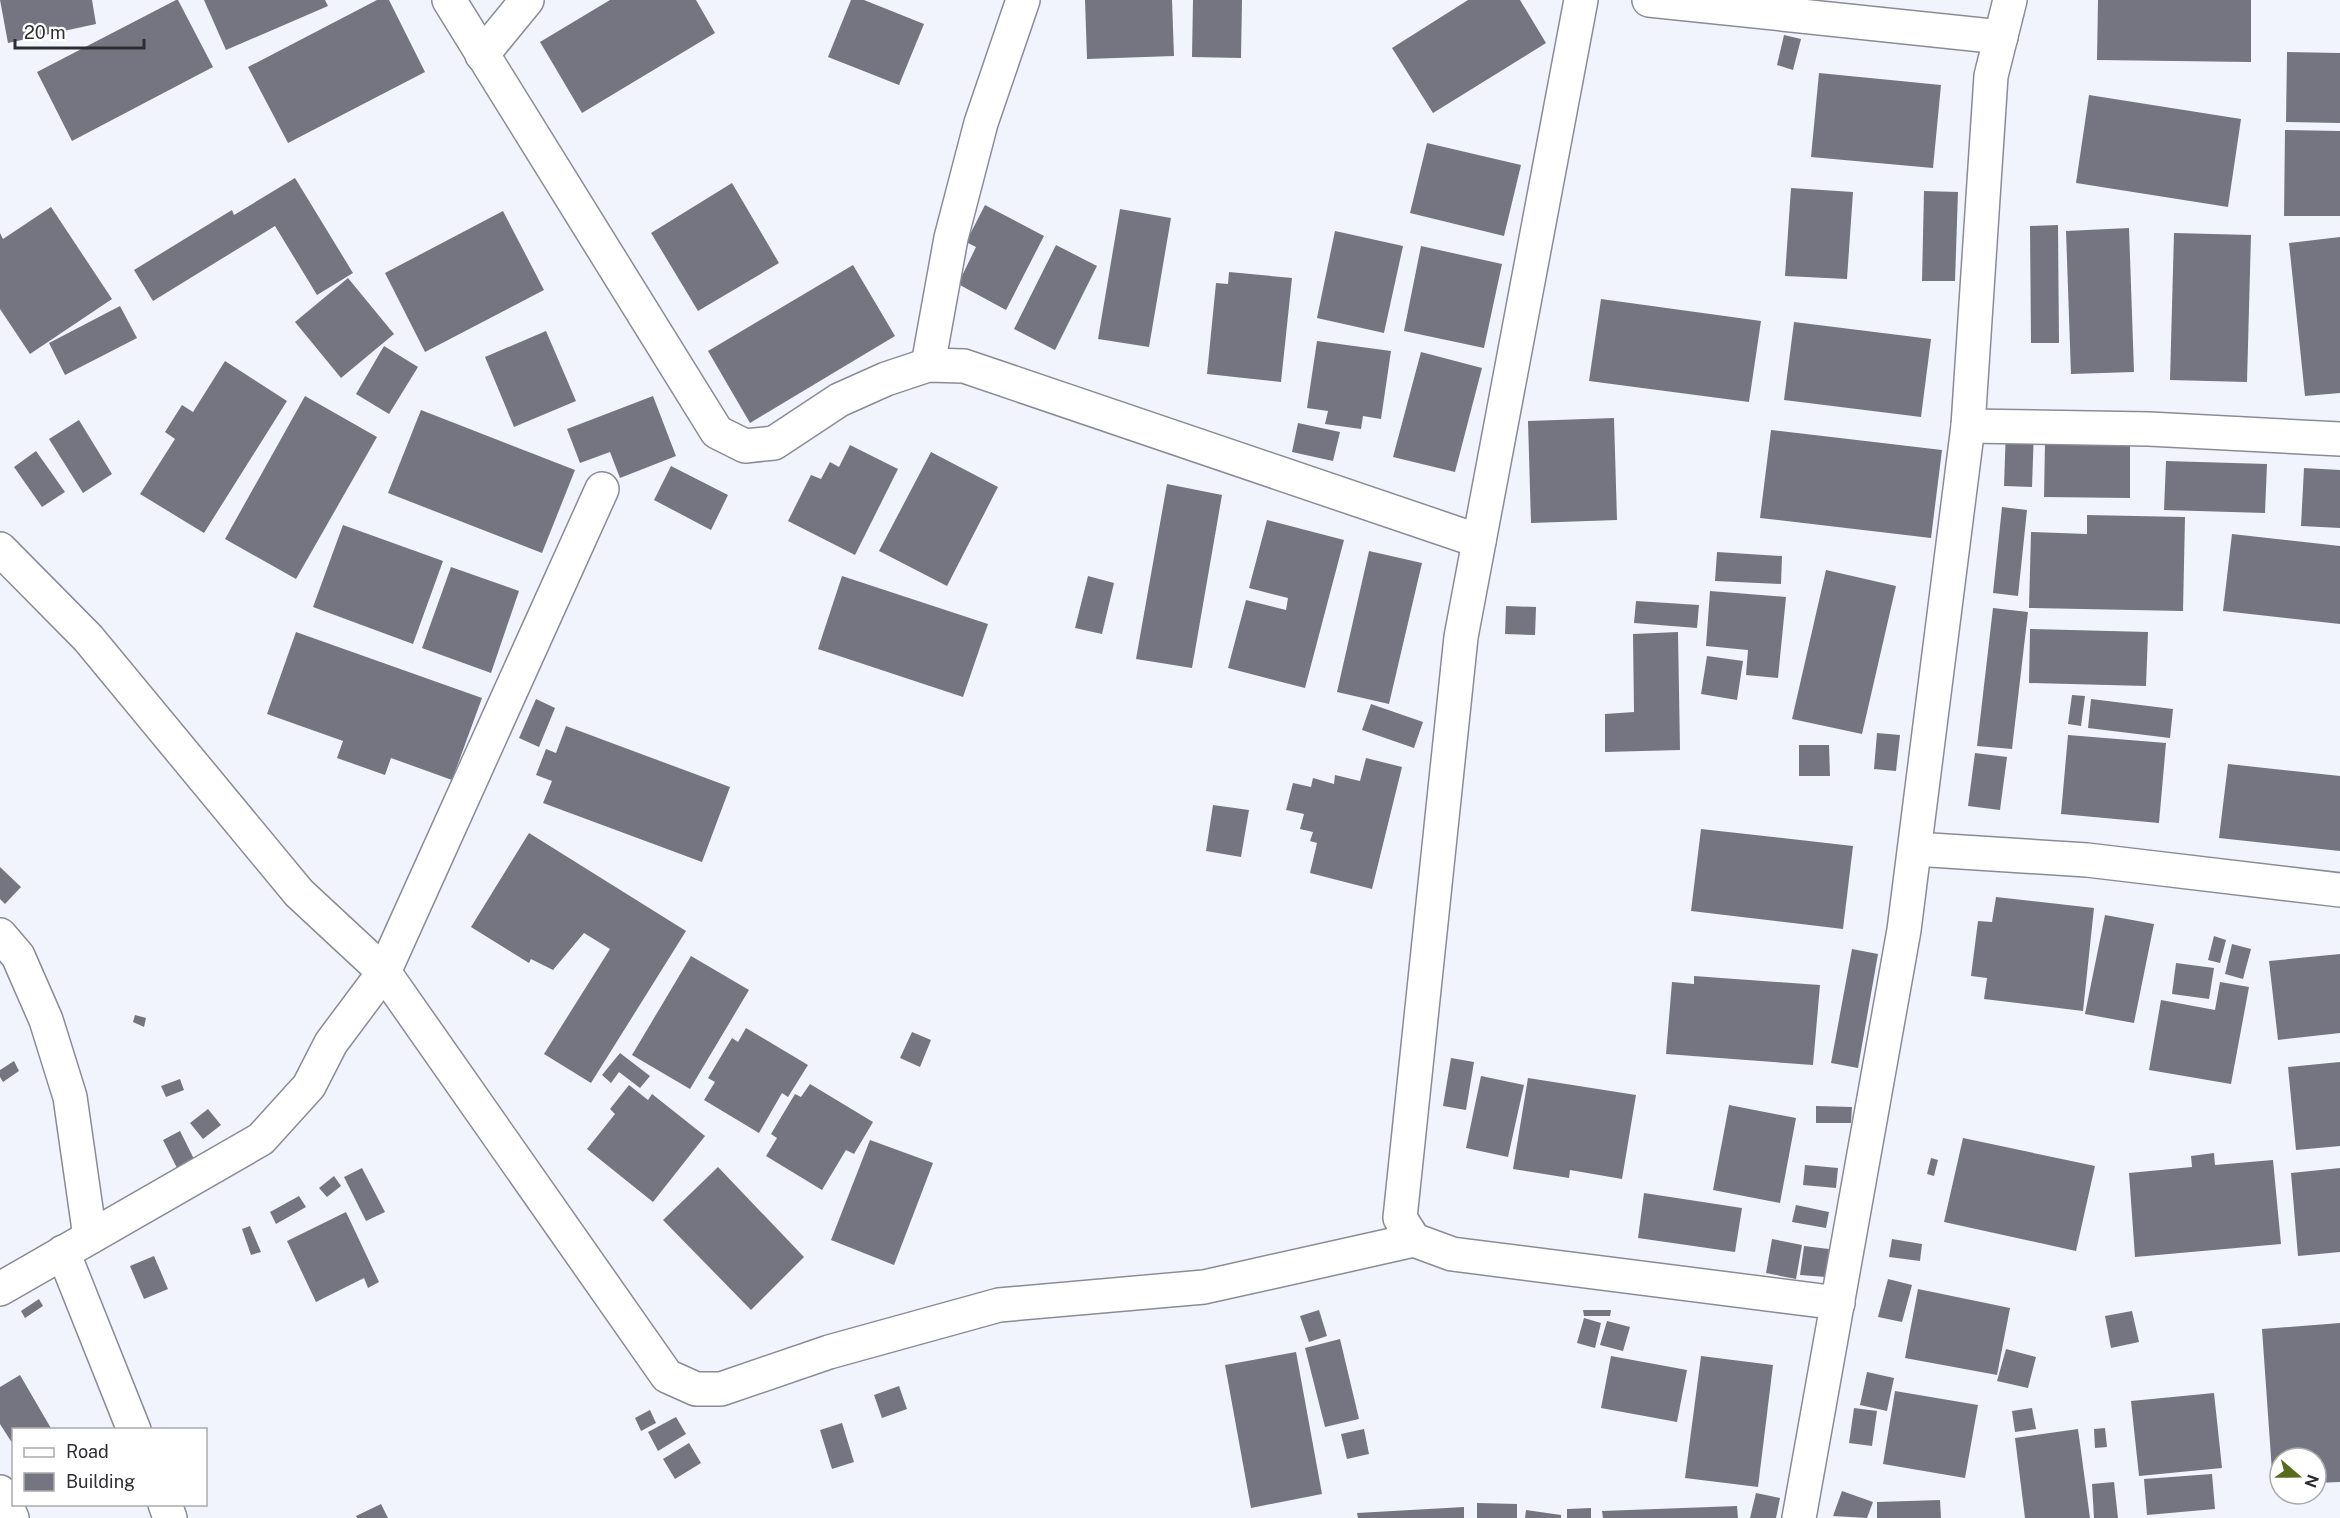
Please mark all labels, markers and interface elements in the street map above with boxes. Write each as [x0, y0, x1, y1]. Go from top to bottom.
scale bar [15, 12, 144, 50]
text: 20 m [24, 22, 66, 43]
legend [12, 1428, 207, 1506]
text: Road [66, 1441, 109, 1462]
north arrow [2268, 1446, 2328, 1506]
text: Building [66, 1471, 135, 1492]
text: N [2301, 1472, 2323, 1490]

